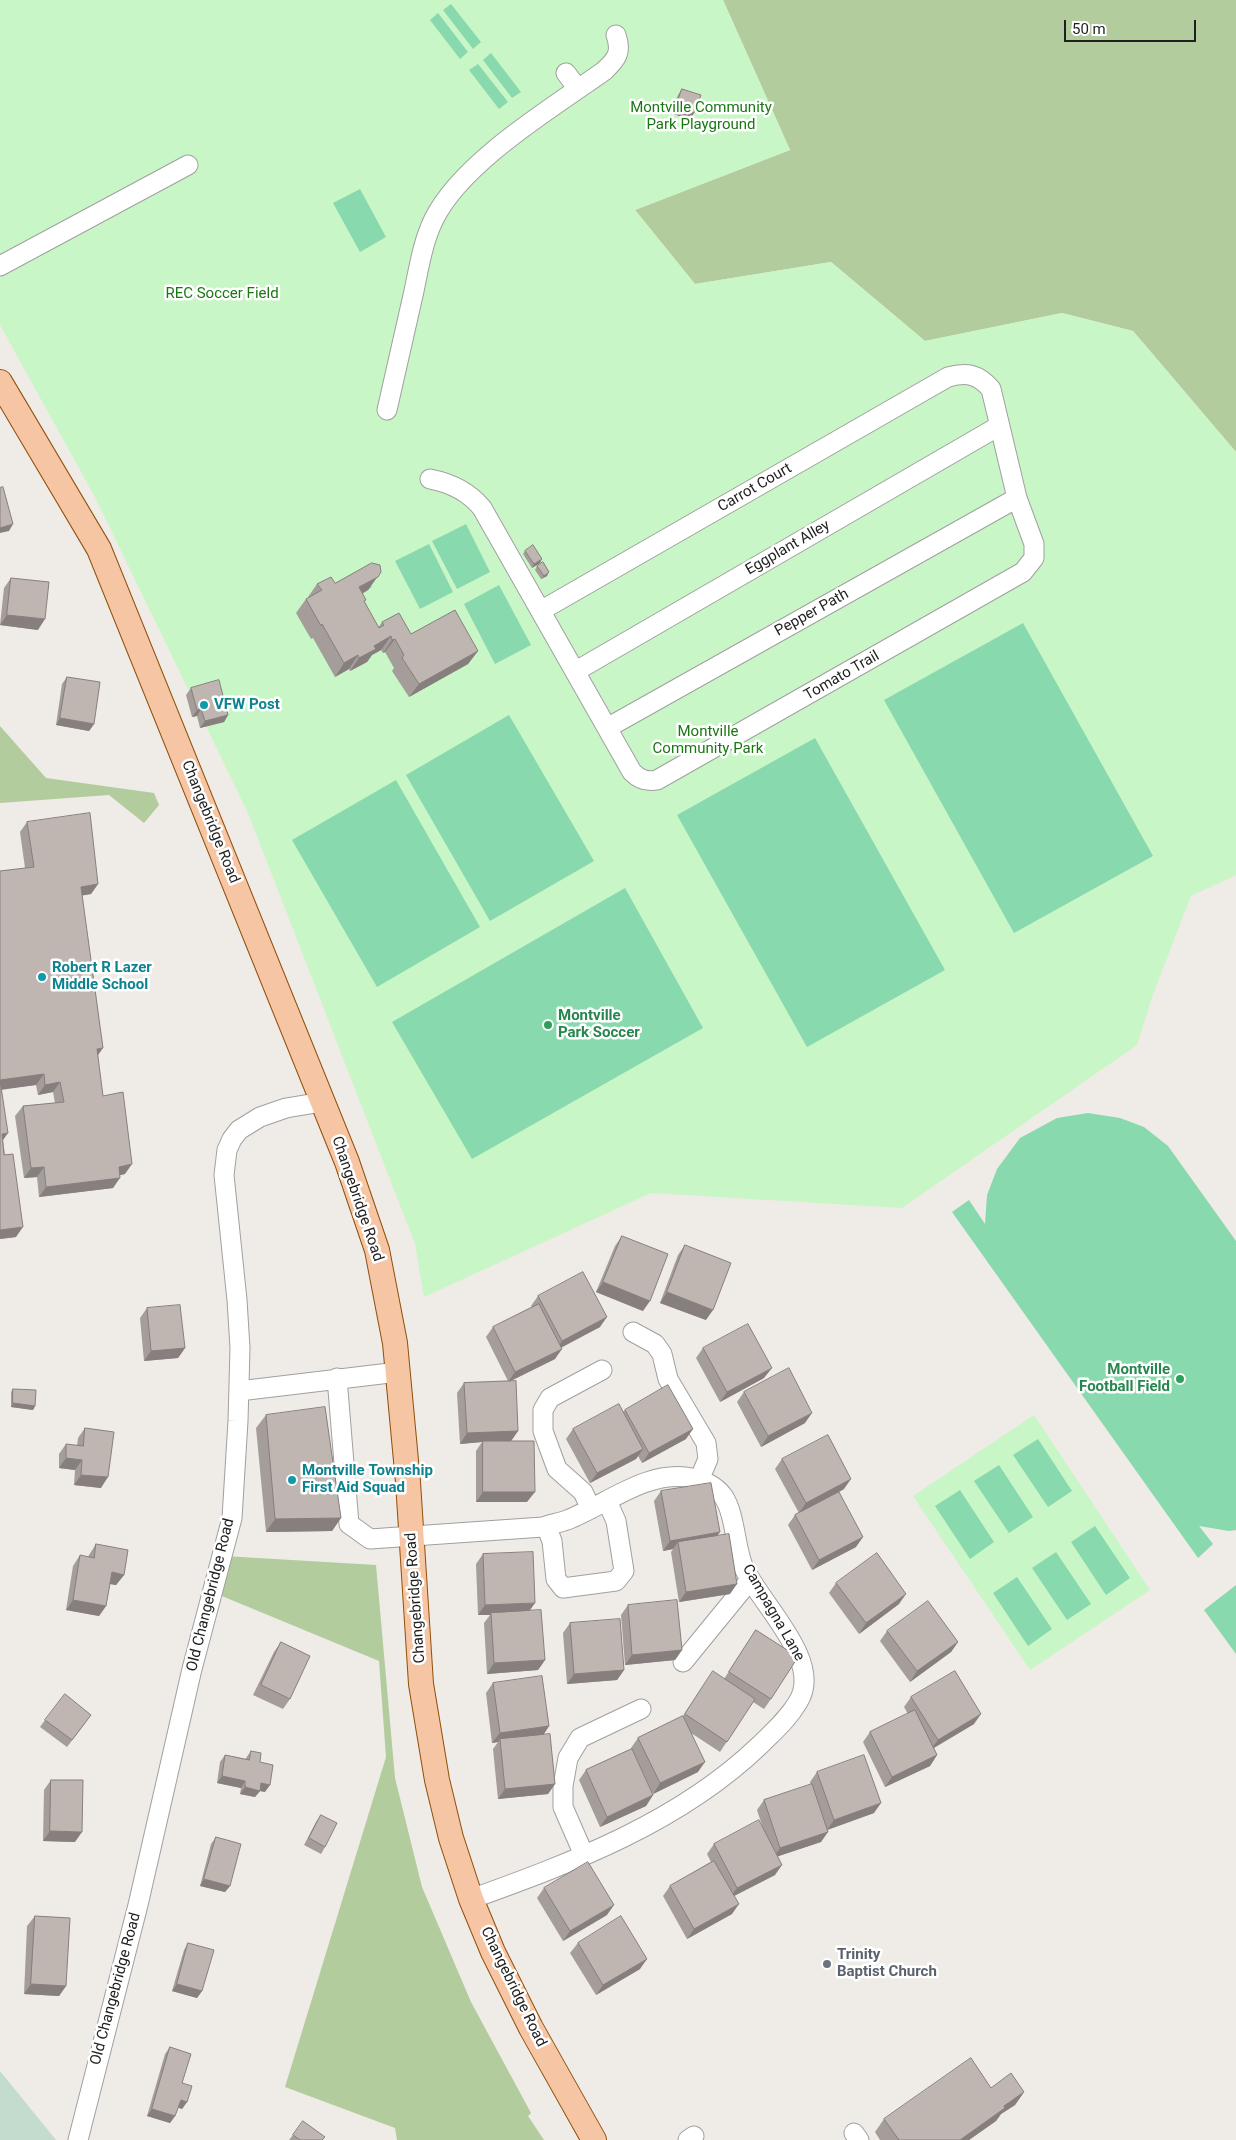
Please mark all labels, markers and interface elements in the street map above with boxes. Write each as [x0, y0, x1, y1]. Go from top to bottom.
scale bar [1066, 10, 1198, 42]
text: 50 m [1072, 20, 1106, 38]
park label: Montville Community Park Playground [630, 99, 772, 134]
park label: REC Soccer Field [165, 285, 279, 303]
street label: Carrot Court [715, 460, 795, 516]
street label: Eggplant Alley [743, 517, 833, 579]
street label: Pepper Path [772, 585, 852, 641]
street label: Tomato Trail [801, 647, 883, 705]
place label: VFW Post [214, 696, 280, 714]
marker: VFW Post [198, 699, 210, 711]
park label: Montville Community Park [653, 723, 763, 758]
street label: Changebridge Road [177, 758, 243, 886]
place label: Robert R Lazer Middle School [52, 959, 152, 994]
marker: Robert R Lazer Middle School [36, 971, 48, 983]
place label: Montville Park Soccer [558, 1007, 640, 1042]
marker: Montville Park Soccer [542, 1019, 554, 1031]
street label: Changebridge Road [327, 1134, 387, 1264]
place label: Montville Football Field [1079, 1361, 1170, 1396]
marker: Montville Football Field [1174, 1373, 1186, 1385]
place label: Montville Township First Aid Squad [302, 1462, 433, 1497]
marker: Montville Township First Aid Squad [286, 1474, 298, 1486]
street label: Old Changebridge Road [183, 1517, 239, 1673]
street label: Changebridge Road [402, 1532, 430, 1664]
street label: Campagna Lane [738, 1561, 808, 1665]
street label: Old Changebridge Road [87, 1911, 145, 2067]
street label: Changebridge Road [476, 1924, 550, 2050]
place label: Trinity Baptist Church [837, 1946, 937, 1981]
marker: Trinity Baptist Church [821, 1958, 833, 1970]

